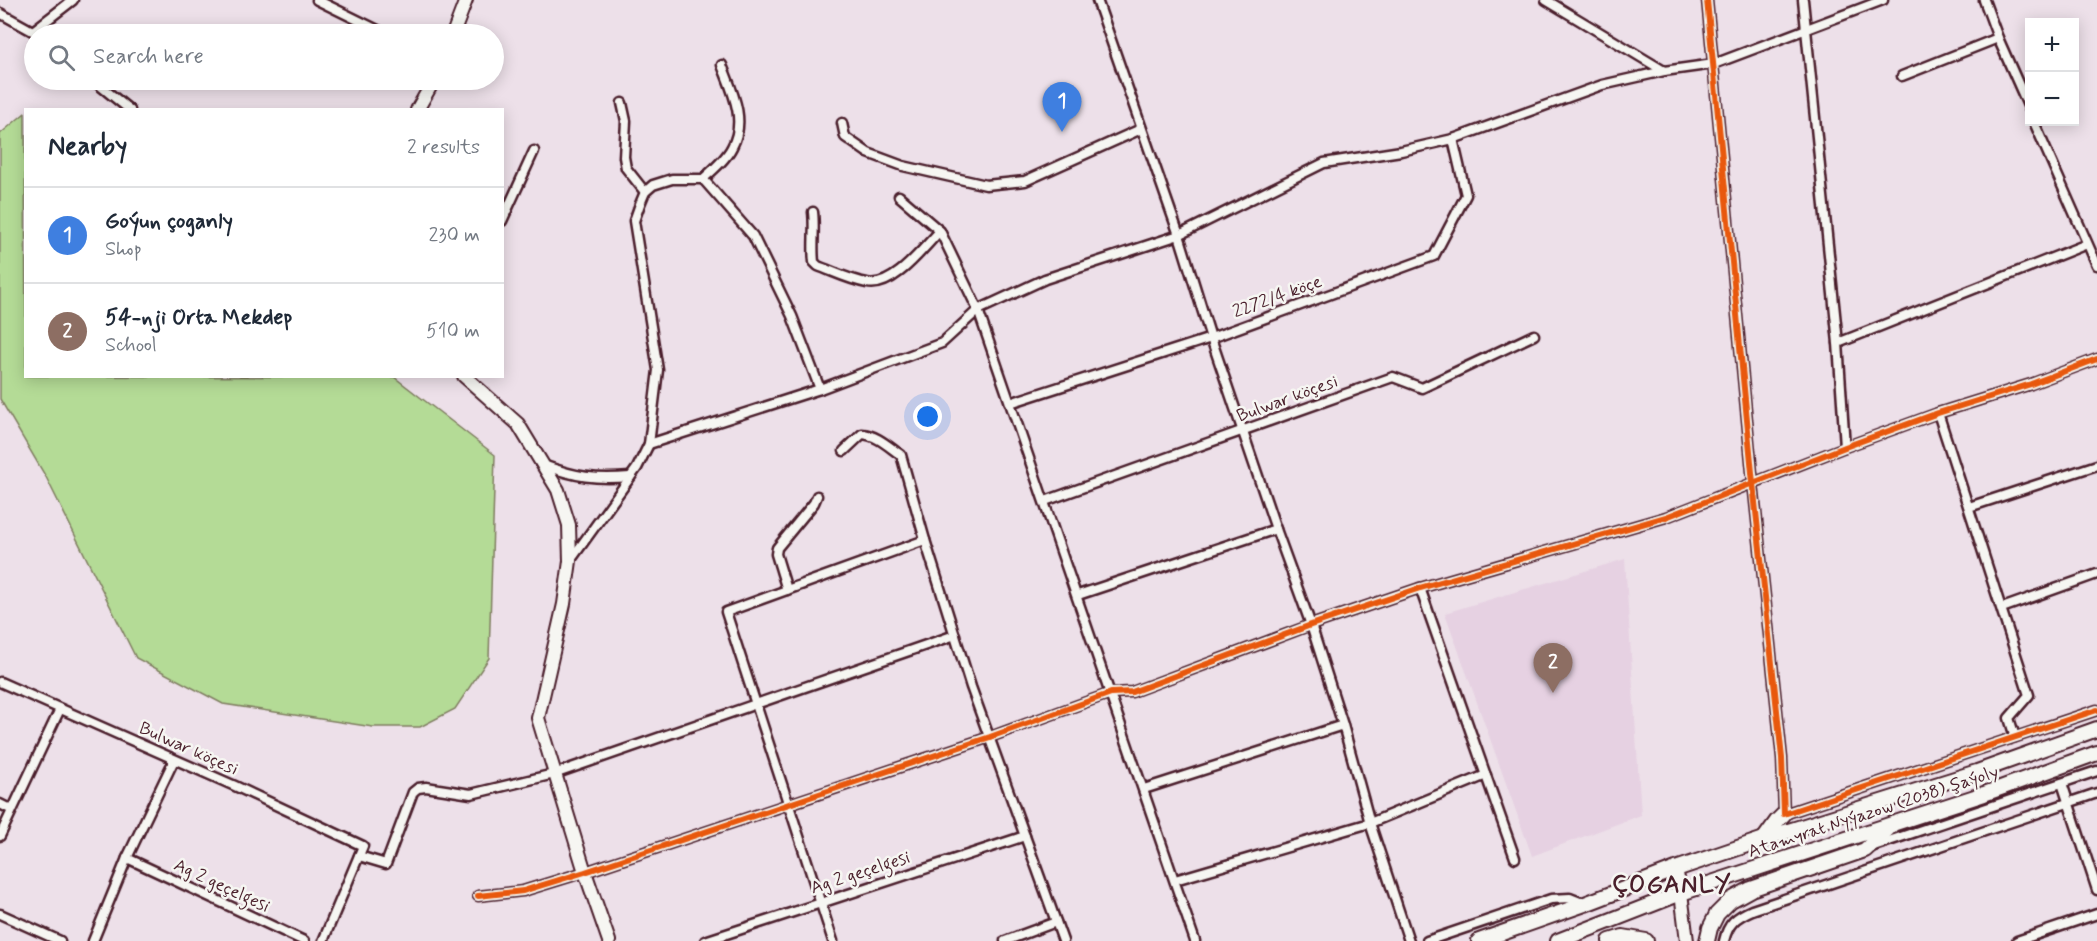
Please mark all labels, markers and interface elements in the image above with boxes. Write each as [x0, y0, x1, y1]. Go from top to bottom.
map controls [2025, 18, 2079, 126]
button: + [2025, 18, 2079, 72]
search box [24, 24, 504, 90]
icon: search [45, 41, 78, 74]
text: Search here [93, 43, 204, 71]
button: − [2025, 72, 2079, 126]
pin: 1 [1042, 82, 1082, 132]
text: Nearby [48, 130, 127, 164]
text: 2 results [407, 134, 480, 161]
text: Goýun çoganly [105, 208, 233, 236]
text: 1 [63, 222, 72, 249]
text: 230 m [428, 222, 480, 249]
text: Shop [105, 236, 142, 263]
street label: 2272/4 köçe [1229, 270, 1325, 324]
text: 54-nji Orta Mekdep [105, 304, 292, 332]
text: 2 [63, 318, 72, 345]
text: 510 m [426, 318, 480, 345]
text: School [105, 332, 157, 359]
street label: Bulwar köçesi [1233, 370, 1341, 428]
your location [913, 402, 942, 431]
pin: 2 [1534, 644, 1572, 693]
street label: Bulwar köçesi [135, 716, 242, 781]
street label: Atamyrat Nyýazow (2038) şaýoly [1745, 760, 2002, 864]
street label: Ag 2 geçelgesi [808, 846, 914, 902]
street label: Ag 2 geçelgesi [169, 853, 273, 920]
district label: ÇOGANLY [1612, 870, 1732, 901]

